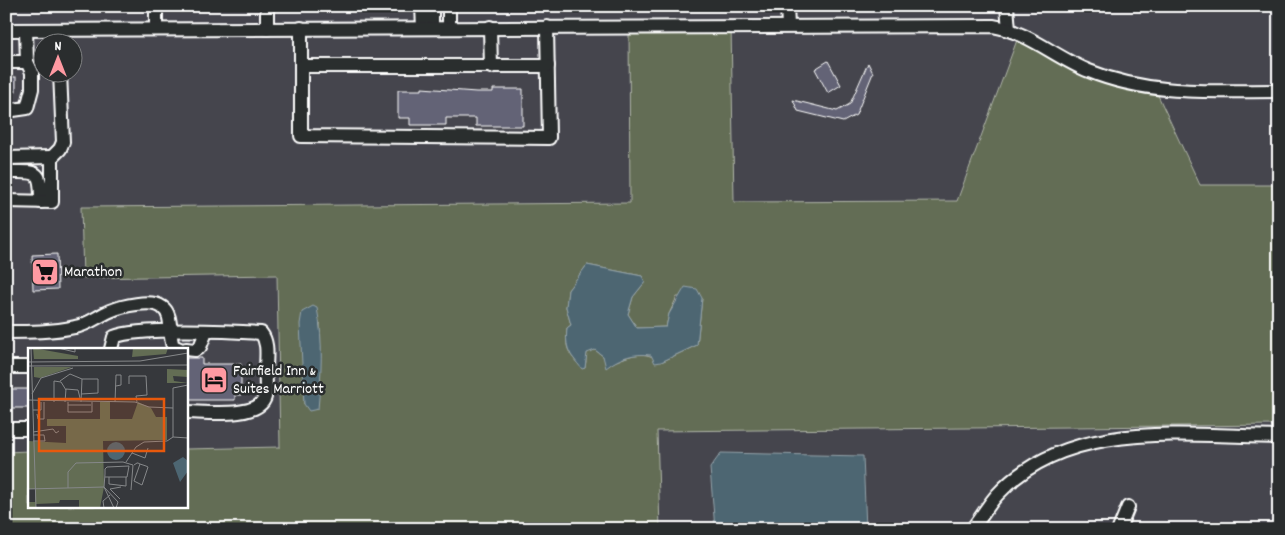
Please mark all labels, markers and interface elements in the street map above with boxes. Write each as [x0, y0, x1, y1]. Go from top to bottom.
north arrow [32, 32, 82, 82]
text: N [55, 37, 62, 57]
supermarket icon: Marathon [30, 257, 60, 287]
place label: Marathon [64, 261, 122, 284]
inset map [28, 348, 188, 508]
place label: Fairfield Inn & Suites Marriott [233, 360, 324, 401]
hotel icon: Fairfield Inn & Suites Marriott [199, 365, 229, 395]

